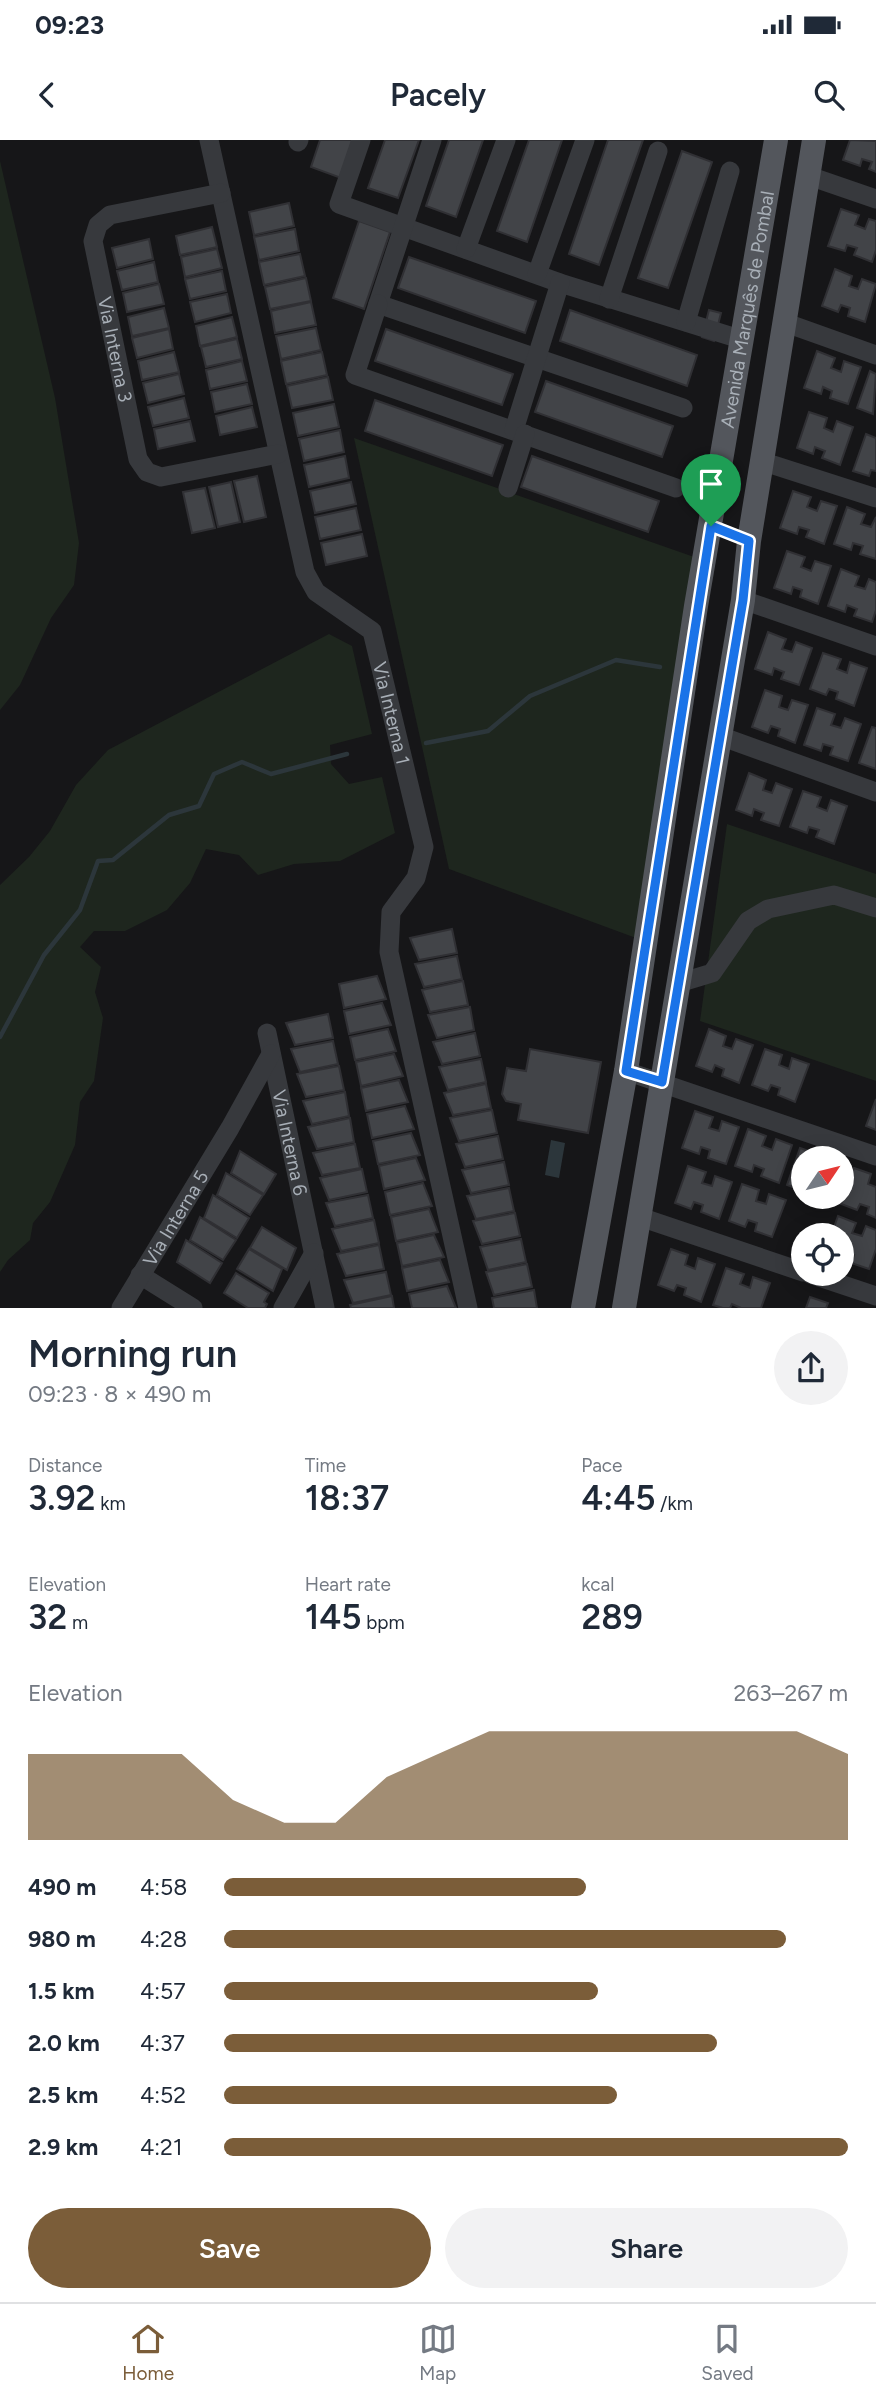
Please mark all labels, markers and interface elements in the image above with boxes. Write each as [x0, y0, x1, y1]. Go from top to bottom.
text: 09:23 [35, 9, 104, 41]
icon: back [28, 76, 66, 114]
text: Pacely [390, 76, 486, 114]
icon: search [810, 76, 848, 114]
street label: Avenida Marquês de Pombal [716, 189, 779, 430]
street label: Via Interna 3 [93, 295, 137, 404]
pin [681, 454, 741, 526]
icon: arrive [692, 465, 730, 503]
street label: Via Interna 1 [368, 660, 415, 767]
street label: Via Interna 6 [267, 1088, 312, 1198]
north arrow [791, 1146, 854, 1209]
map controls [791, 1146, 854, 1286]
street label: Via Interna 5 [138, 1166, 214, 1270]
button: locate [791, 1223, 854, 1286]
text: Morning run [28, 1331, 237, 1377]
button: share [774, 1331, 848, 1405]
text: 09:23 · 8 × 490 m [28, 1380, 211, 1408]
text: Distance [28, 1454, 102, 1477]
text: Time [305, 1454, 346, 1477]
text: Pace [581, 1454, 622, 1477]
text: 3.92 [28, 1477, 95, 1519]
text: 18:37 [305, 1477, 389, 1519]
text: 4:45 [581, 1477, 655, 1519]
text: km [95, 1492, 126, 1515]
text: /km [655, 1492, 693, 1515]
text: Elevation [28, 1573, 106, 1596]
text: Heart rate [305, 1573, 391, 1596]
text: kcal [581, 1573, 615, 1596]
text: 32 [28, 1596, 67, 1638]
text: 145 [305, 1596, 362, 1638]
text: 289 [581, 1596, 643, 1638]
text: m [67, 1611, 88, 1634]
text: bpm [362, 1611, 405, 1634]
text: Elevation [28, 1679, 123, 1707]
text: 263–267 m [733, 1679, 848, 1707]
text: 490 m [28, 1873, 96, 1901]
text: 4:58 [140, 1873, 187, 1901]
text: 980 m [28, 1925, 96, 1953]
text: 4:28 [140, 1925, 187, 1953]
text: 1.5 km [28, 1977, 95, 2005]
text: 4:57 [140, 1977, 186, 2005]
text: 2.0 km [28, 2029, 100, 2057]
text: 4:37 [140, 2029, 185, 2057]
text: 2.5 km [28, 2081, 98, 2109]
text: 4:52 [140, 2081, 186, 2109]
text: 2.9 km [28, 2133, 98, 2161]
text: 4:21 [140, 2133, 182, 2161]
button: Save [28, 2208, 431, 2288]
button: Share [445, 2208, 848, 2288]
tab: Home [122, 2320, 174, 2385]
tab: Map [419, 2320, 457, 2385]
tab: Saved [701, 2320, 754, 2385]

